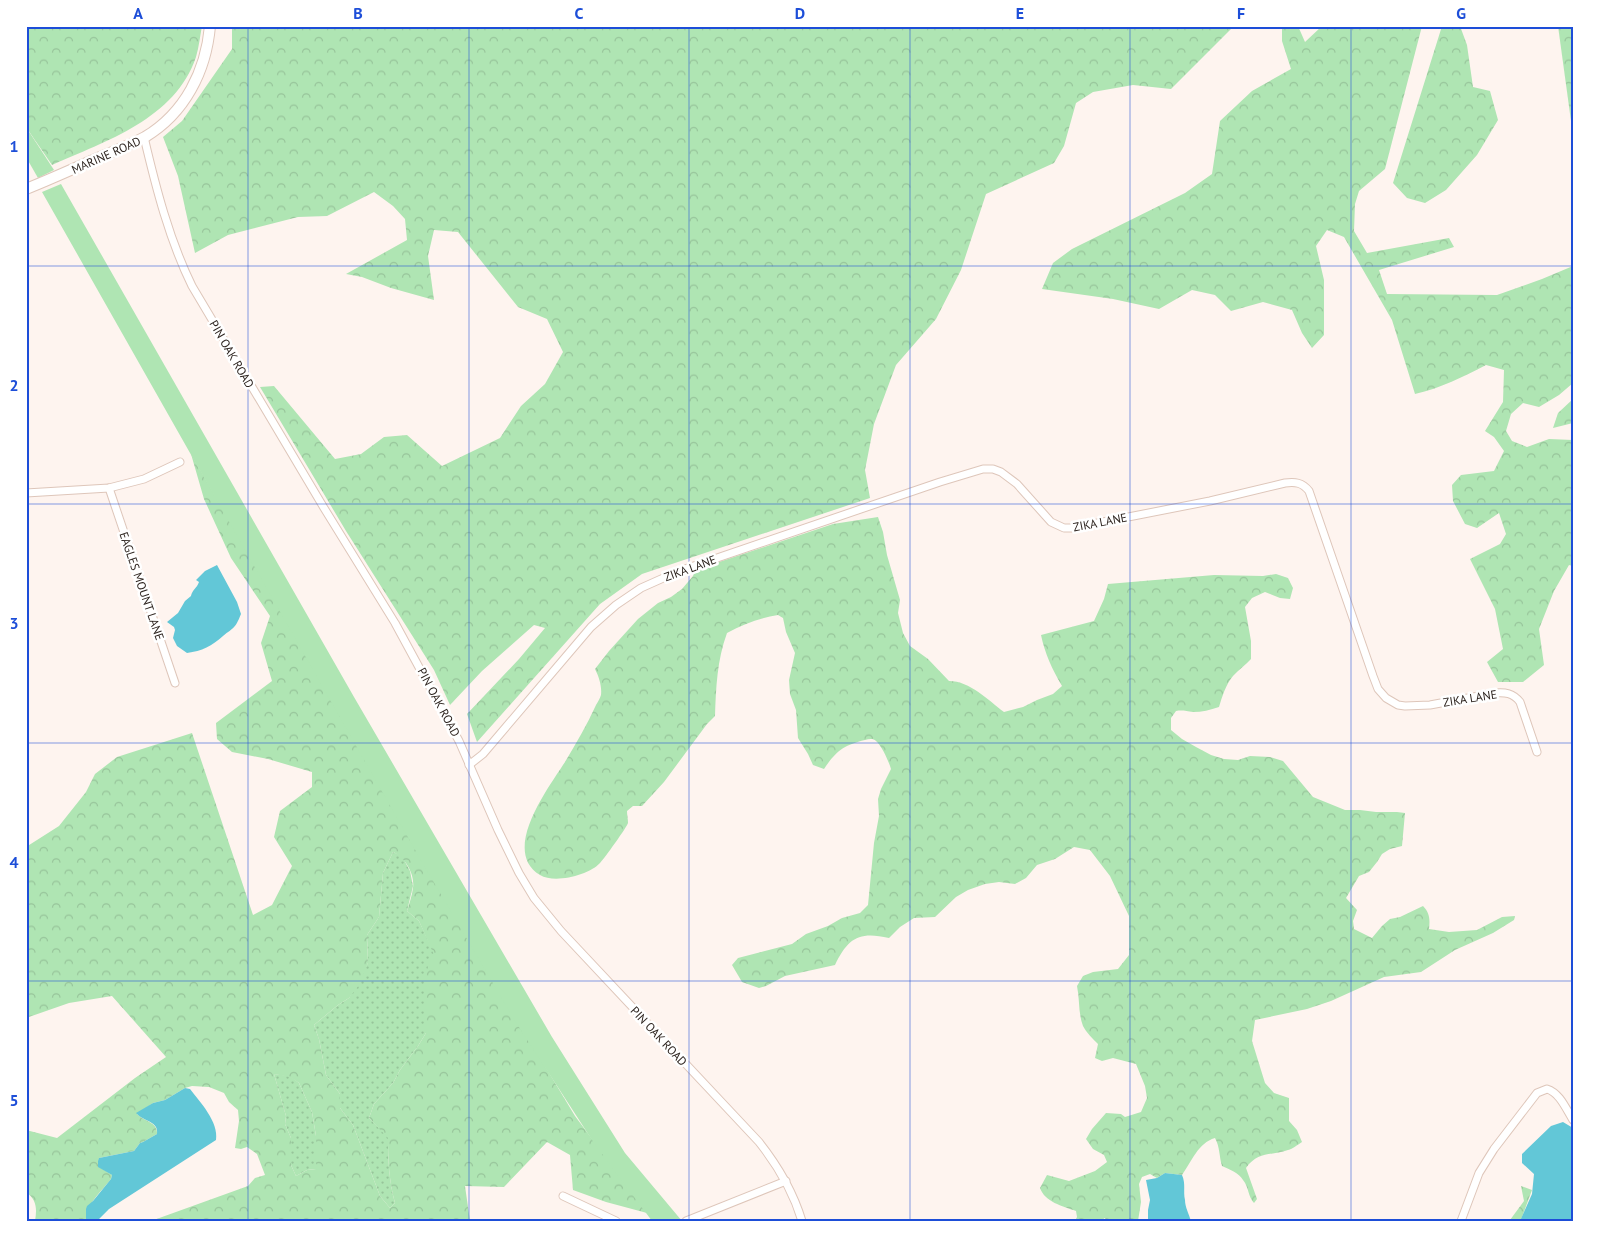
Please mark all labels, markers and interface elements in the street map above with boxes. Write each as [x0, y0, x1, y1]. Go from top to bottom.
text: A [133, 3, 143, 23]
text: B [353, 3, 363, 23]
text: C [575, 3, 584, 23]
text: D [795, 3, 805, 23]
text: E [1016, 3, 1024, 23]
text: F [1237, 3, 1245, 23]
text: G [1456, 3, 1466, 23]
street label: MARINE ROAD [69, 133, 143, 177]
text: 1 [9, 136, 19, 156]
street label: PIN OAK ROAD [207, 317, 258, 391]
text: 2 [9, 375, 19, 395]
street label: ZIKA LANE [1072, 509, 1128, 535]
street label: EAGLES MOUNT LANE [116, 530, 168, 642]
street label: ZIKA LANE [662, 552, 718, 584]
text: 3 [9, 613, 19, 633]
street label: PIN OAK ROAD [415, 665, 464, 739]
street label: ZIKA LANE [1442, 686, 1498, 710]
text: 4 [9, 852, 19, 872]
street label: PIN OAK ROAD [628, 1003, 690, 1069]
text: 5 [9, 1090, 19, 1110]

